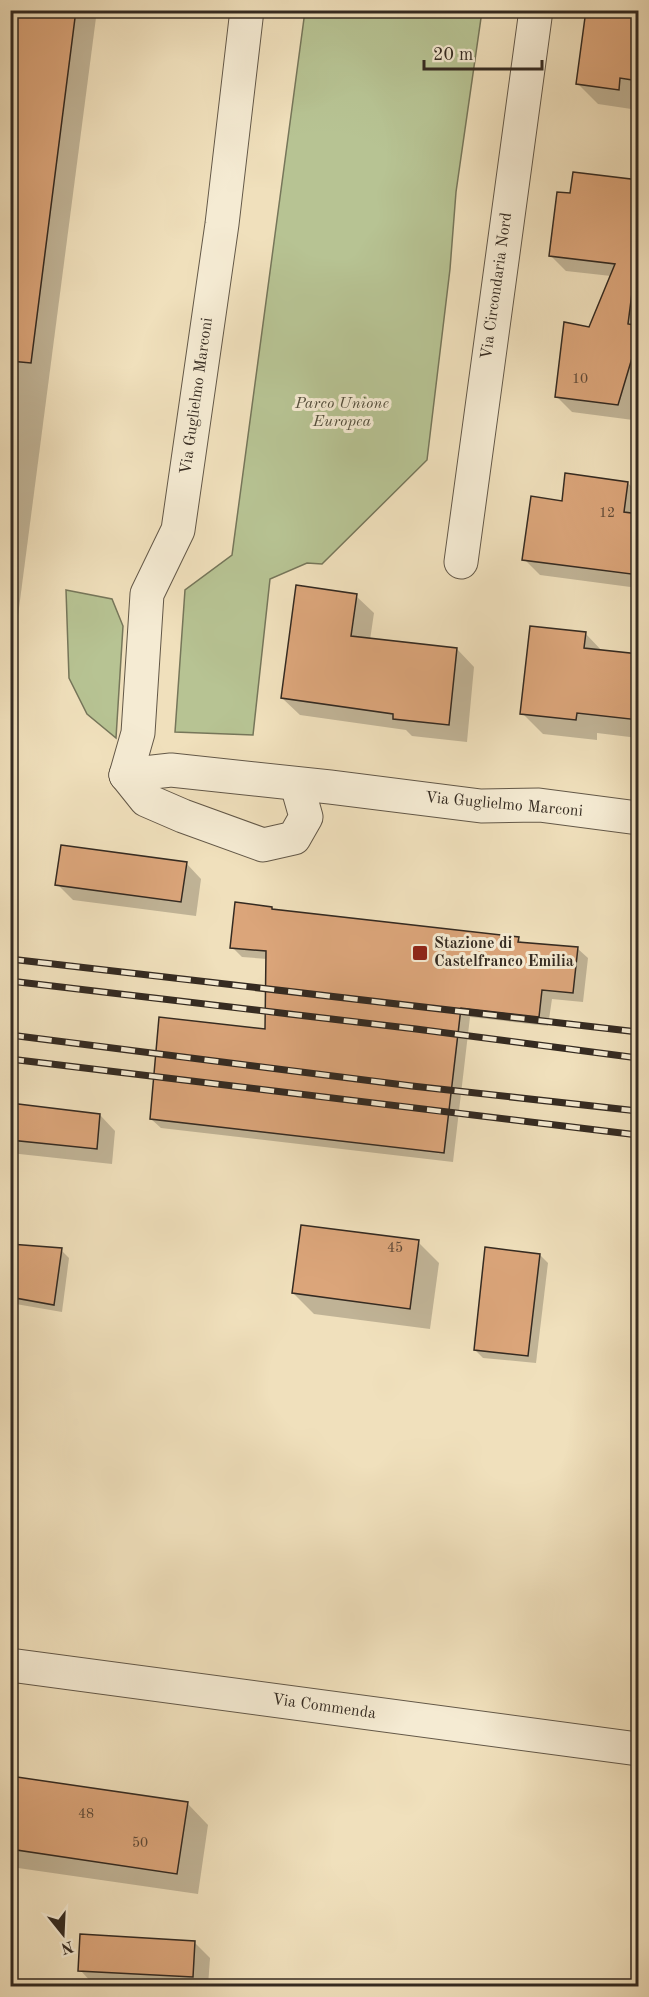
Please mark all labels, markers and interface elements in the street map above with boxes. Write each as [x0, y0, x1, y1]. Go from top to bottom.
scale bar [424, 33, 542, 71]
text: 20 m [433, 46, 473, 64]
street label: Via Circondaria Nord [479, 212, 515, 360]
street label: Via Guglielmo Marconi [178, 317, 216, 475]
house number: 10 [572, 372, 588, 386]
park label: Parco Unione Europea [294, 396, 389, 430]
house number: 12 [599, 506, 615, 520]
street label: Via Guglielmo Marconi [424, 790, 584, 820]
place label: Stazione di Castelfranco Emilia [434, 936, 574, 970]
marker: Stazione di Castelfranco Emilia [411, 944, 429, 962]
house number: 45 [387, 1241, 403, 1255]
street label: Via Commenda [271, 1692, 377, 1722]
house number: 48 [78, 1807, 94, 1821]
house number: 50 [132, 1836, 148, 1850]
north arrow [33, 1904, 93, 1964]
text: N [58, 1937, 75, 1956]

